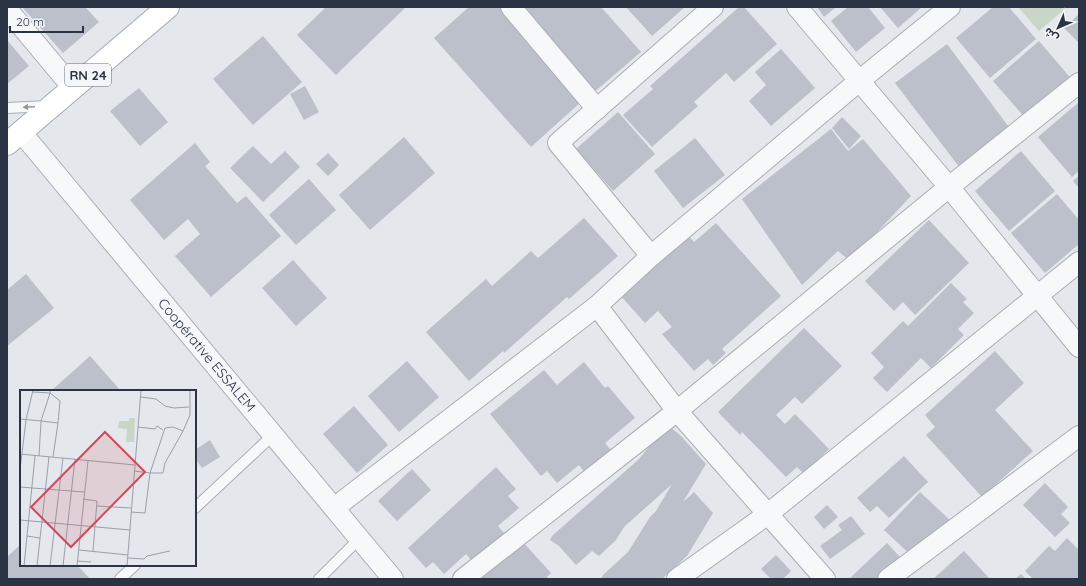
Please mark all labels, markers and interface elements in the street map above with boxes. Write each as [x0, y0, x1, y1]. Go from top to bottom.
scale bar [10, 8, 83, 34]
north arrow [1038, 8, 1078, 48]
text: 20 m [16, 14, 44, 29]
text: ش [1041, 25, 1061, 45]
road number: RN 24 [65, 64, 111, 86]
one-way arrow [22, 104, 35, 110]
street label: Coopérative ESSALEM [154, 295, 260, 415]
inset map [20, 390, 196, 566]

